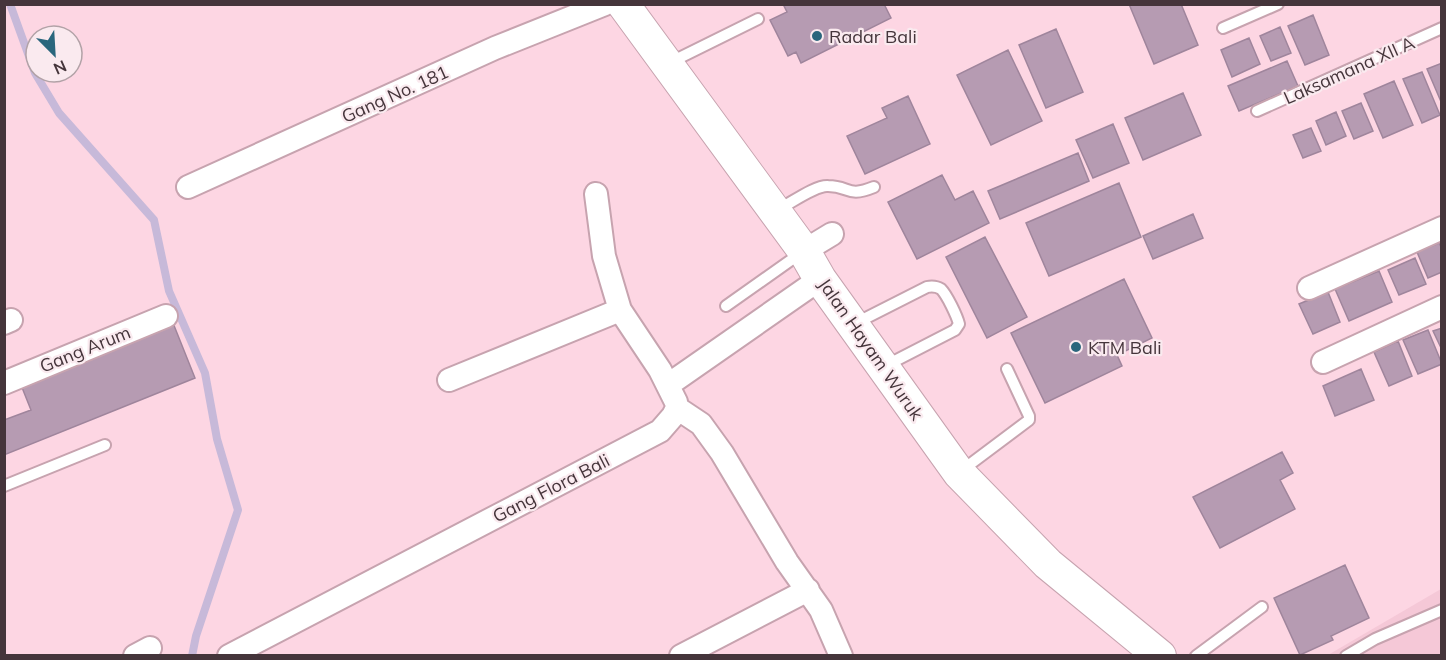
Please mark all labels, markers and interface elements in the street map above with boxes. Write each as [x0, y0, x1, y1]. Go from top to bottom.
north arrow [24, 24, 84, 84]
place label: Radar Bali [829, 25, 917, 48]
marker: Radar Bali [810, 29, 824, 43]
street label: Laksamana XII A [1280, 31, 1418, 109]
text: N [51, 56, 70, 79]
street label: Gang No. 181 [338, 60, 452, 128]
street label: Jalan Hayam Wuruk [813, 274, 929, 425]
street label: Gang Arum [36, 320, 134, 378]
place label: KTM Bali [1088, 336, 1161, 359]
marker: KTM Bali [1069, 340, 1083, 354]
street label: Gang Flora Bali [489, 449, 613, 527]

